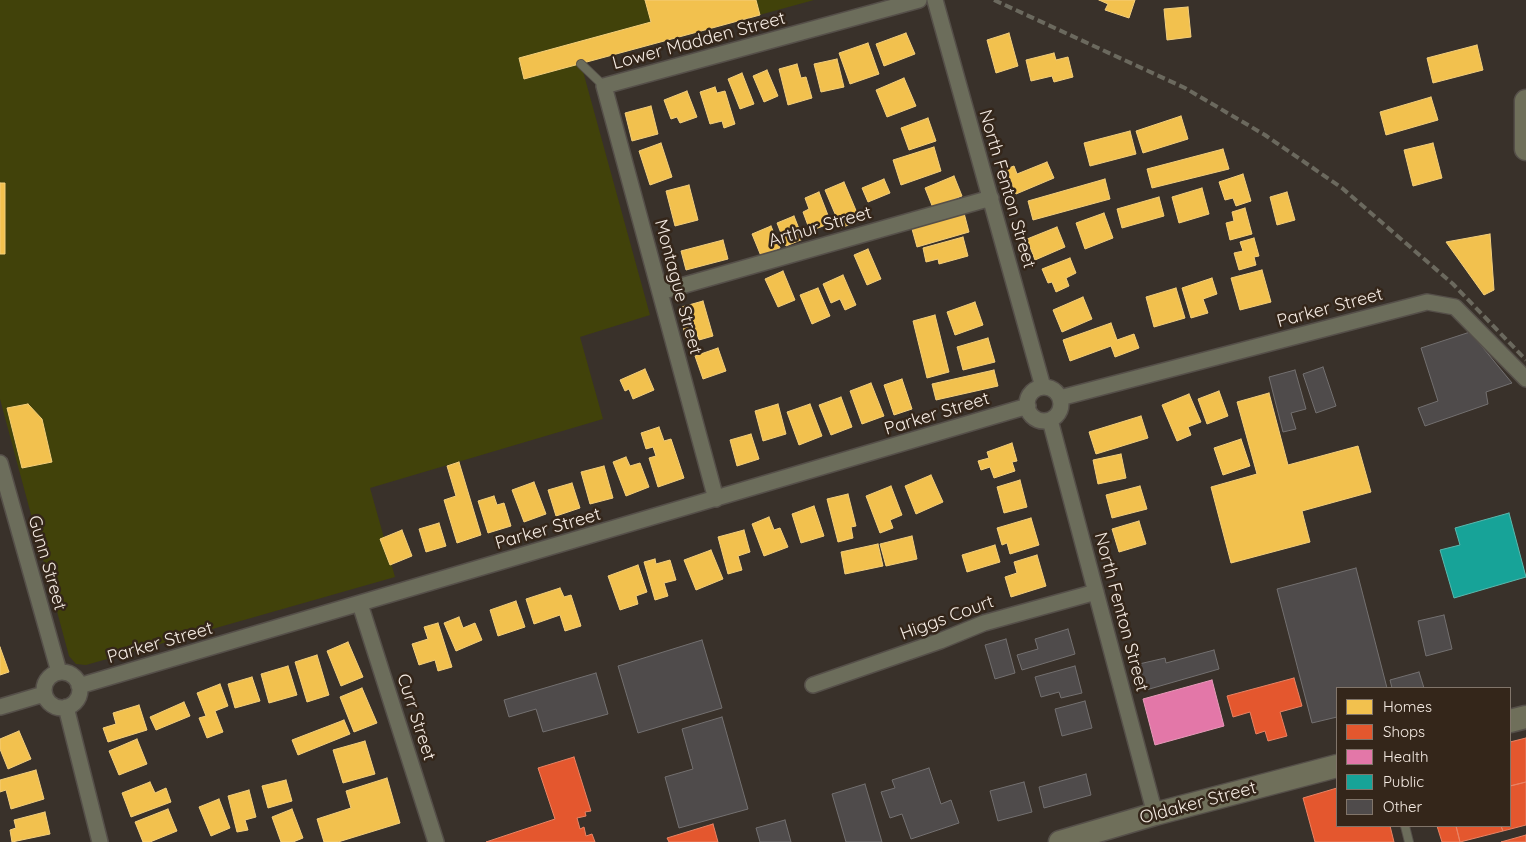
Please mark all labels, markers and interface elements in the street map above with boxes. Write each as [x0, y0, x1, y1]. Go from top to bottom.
street label: Lower Madden Street [610, 7, 788, 75]
street label: North Fenton Street [974, 107, 1040, 271]
street label: Arthur Street [766, 202, 874, 252]
street label: Montague Street [650, 217, 706, 357]
street label: Parker Street [1275, 283, 1385, 333]
street label: Parker Street [882, 388, 992, 440]
street label: Parker Street [493, 504, 603, 554]
street label: Gunn Street [23, 513, 71, 613]
street label: North Fenton Street [1089, 530, 1153, 694]
street label: Higgs Court [897, 591, 997, 645]
street label: Parker Street [105, 618, 215, 668]
street label: Curr Street [392, 671, 440, 763]
legend [1336, 687, 1511, 827]
text: Homes [1383, 697, 1432, 716]
text: Shops [1383, 722, 1425, 741]
text: Health [1383, 747, 1428, 766]
text: Public [1383, 772, 1424, 791]
street label: Oldaker Street [1137, 777, 1259, 829]
text: Other [1383, 797, 1422, 816]

